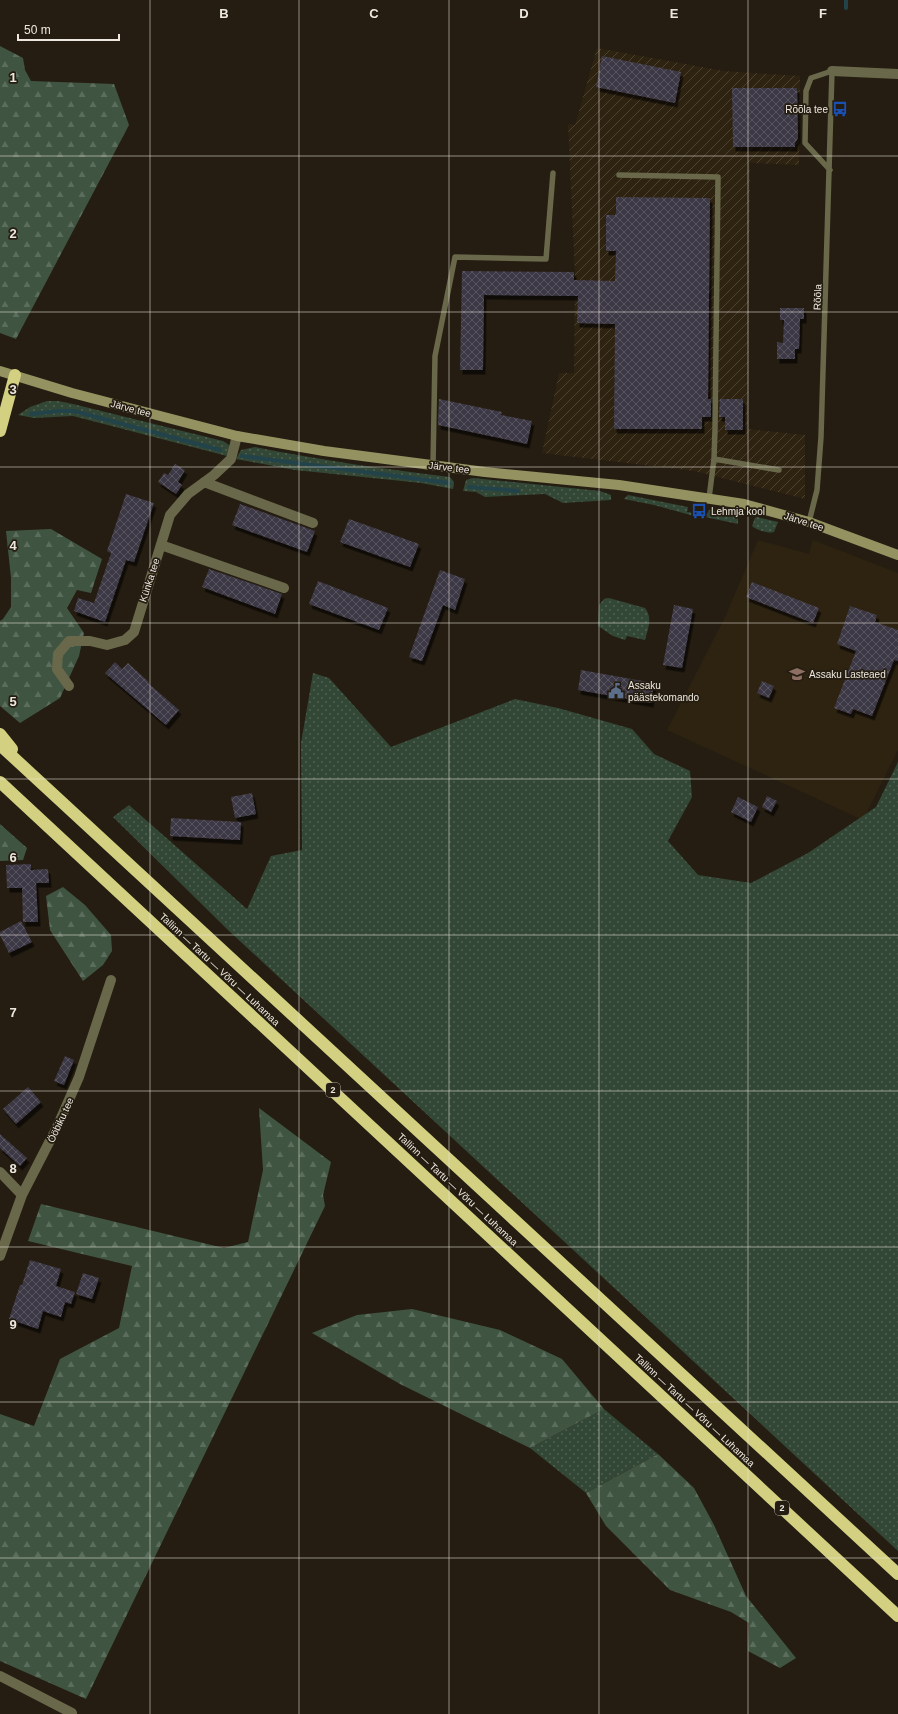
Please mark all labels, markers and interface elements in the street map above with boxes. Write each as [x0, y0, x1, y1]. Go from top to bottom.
text: B [219, 6, 229, 21]
text: C [369, 6, 379, 21]
text: D [519, 6, 529, 21]
text: E [670, 6, 679, 21]
text: F [819, 6, 827, 21]
scale bar [18, 16, 119, 42]
text: 50 m [24, 23, 51, 37]
text: 1 [9, 70, 17, 85]
bus stop icon: Rõõla tee [831, 100, 849, 118]
place label: Rõõla tee [785, 104, 828, 115]
text: 2 [9, 226, 17, 241]
street label: Rõõla [812, 283, 823, 310]
text: 3 [9, 382, 17, 397]
street label: Järve tee [110, 398, 153, 419]
street label: Järve tee [428, 460, 470, 476]
bus stop icon: Lehmja kool [690, 502, 708, 520]
place label: Lehmja kool [711, 506, 765, 517]
street label: Järve tee [783, 510, 826, 533]
text: 4 [9, 538, 17, 553]
street label: Künka tee [137, 557, 162, 603]
school or university icon: Assaku Lasteaed [788, 665, 806, 683]
place label: Assaku Lasteaed [809, 669, 886, 680]
place label: Assaku päästekomando [628, 680, 700, 703]
public building icon: Assaku päästekomando [607, 682, 625, 700]
text: 5 [9, 694, 17, 709]
text: 6 [9, 850, 17, 865]
street label: Tallinn — Tartu — Võru — Luhamaa [157, 911, 282, 1028]
text: 7 [9, 1005, 17, 1020]
road number: 2 [326, 1083, 340, 1097]
street label: Ööbiku tee [45, 1096, 76, 1144]
street label: Tallinn — Tartu — Võru — Luhamaa [395, 1131, 520, 1248]
text: 8 [9, 1161, 17, 1176]
text: 9 [9, 1317, 17, 1332]
street label: Tallinn — Tartu — Võru — Luhamaa [632, 1352, 757, 1469]
road number: 2 [775, 1501, 789, 1515]

